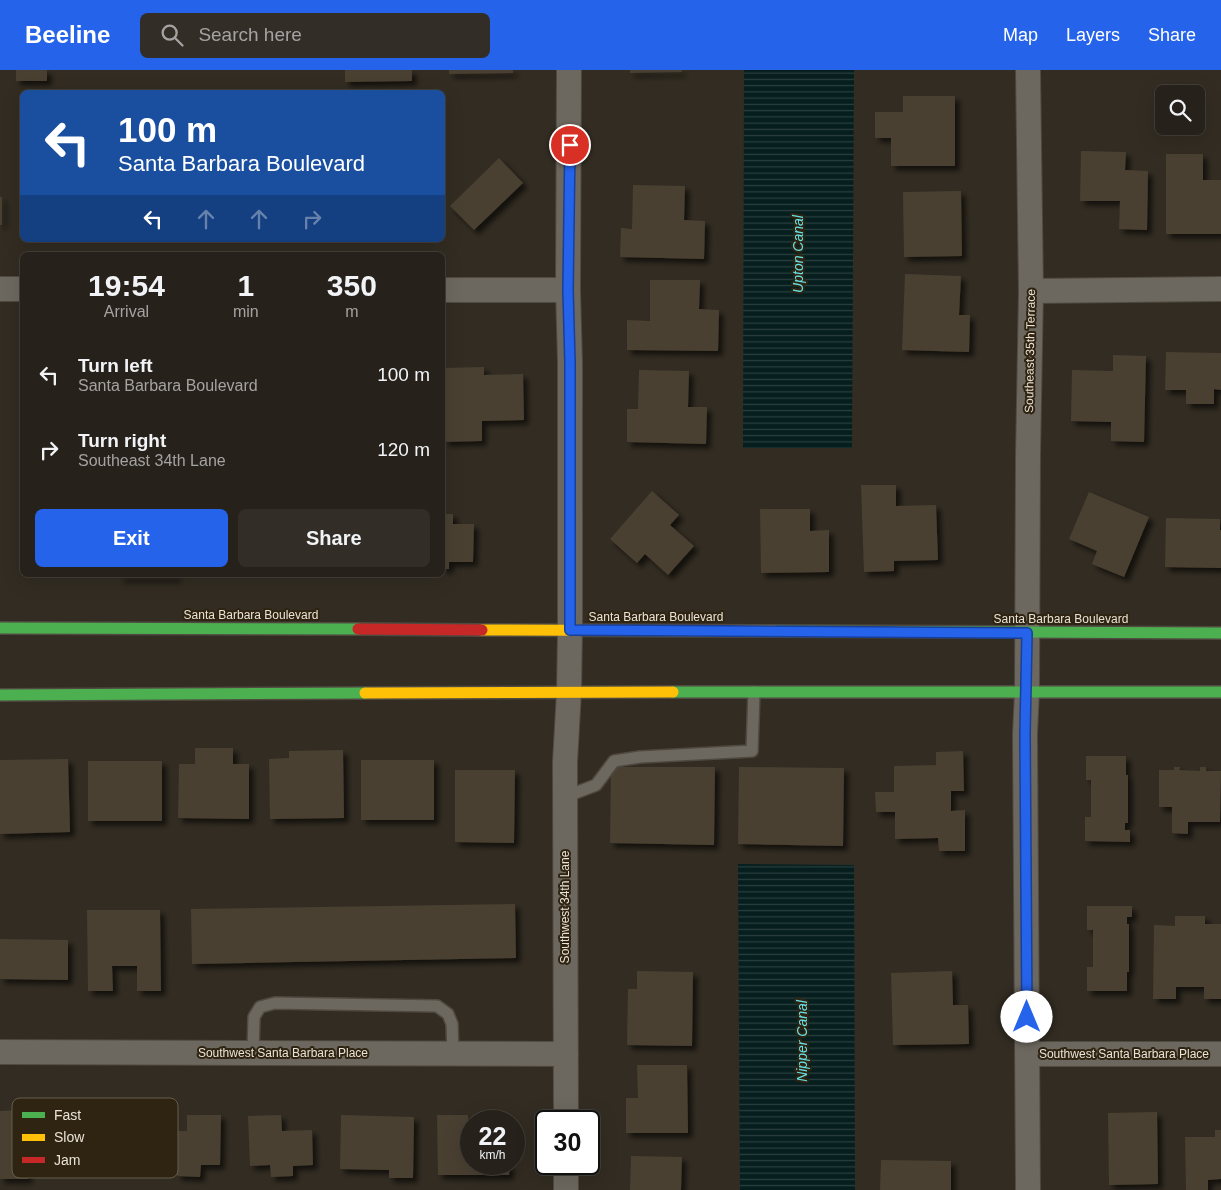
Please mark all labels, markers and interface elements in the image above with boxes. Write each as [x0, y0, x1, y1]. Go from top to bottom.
search box [140, 13, 490, 58]
text: Beeline [25, 21, 110, 48]
icon: search [158, 21, 186, 49]
text: Search here [198, 24, 302, 45]
text: Map [1003, 25, 1038, 45]
text: Layers [1066, 25, 1120, 45]
text: Share [1148, 25, 1196, 45]
map controls [1155, 85, 1205, 135]
button: search [1155, 85, 1205, 135]
icon: left [35, 110, 100, 175]
text: 100 m [118, 110, 217, 149]
pin [549, 124, 591, 166]
icon: arrive [556, 131, 584, 159]
text: Santa Barbara Boulevard [118, 151, 365, 176]
icon: left [139, 205, 167, 233]
icon: ahead [192, 205, 220, 233]
icon: ahead [245, 205, 273, 233]
icon: right [298, 205, 326, 233]
water label: Upton Canal [790, 214, 806, 293]
text: 19:54 [88, 269, 165, 302]
text: 1 [237, 269, 254, 302]
text: 350 [327, 269, 377, 302]
street label: Southeast 35th Terrace [1022, 289, 1038, 413]
text: Arrival [104, 303, 149, 320]
text: min [233, 303, 259, 320]
text: m [345, 303, 358, 320]
text: Turn left [78, 355, 153, 376]
icon: left [35, 361, 63, 389]
text: 100 m [377, 364, 430, 385]
text: Santa Barbara Boulevard [78, 377, 258, 394]
text: Turn right [78, 430, 166, 451]
icon: right [35, 436, 63, 464]
text: 120 m [377, 439, 430, 460]
text: Southeast 34th Lane [78, 452, 226, 469]
button: Exit [35, 509, 228, 567]
button: Share [238, 509, 430, 567]
street label: Santa Barbara Boulevard [184, 608, 318, 622]
street label: Santa Barbara Boulevard [589, 610, 723, 624]
street label: Santa Barbara Boulevard [994, 612, 1128, 626]
street label: Southwest 34th Lane [558, 850, 572, 963]
position arrow [1000, 990, 1052, 1042]
water label: Nipper Canal [794, 999, 810, 1082]
street label: Southwest Santa Barbara Place [198, 1046, 368, 1060]
street label: Southwest Santa Barbara Place [1039, 1047, 1209, 1061]
legend [12, 1098, 178, 1178]
text: Fast [54, 1107, 81, 1123]
speed limit sign: 30 [535, 1110, 600, 1175]
text: 22 [479, 1122, 506, 1150]
text: Slow [54, 1129, 85, 1145]
text: km/h [479, 1148, 506, 1162]
text: Jam [54, 1152, 80, 1168]

